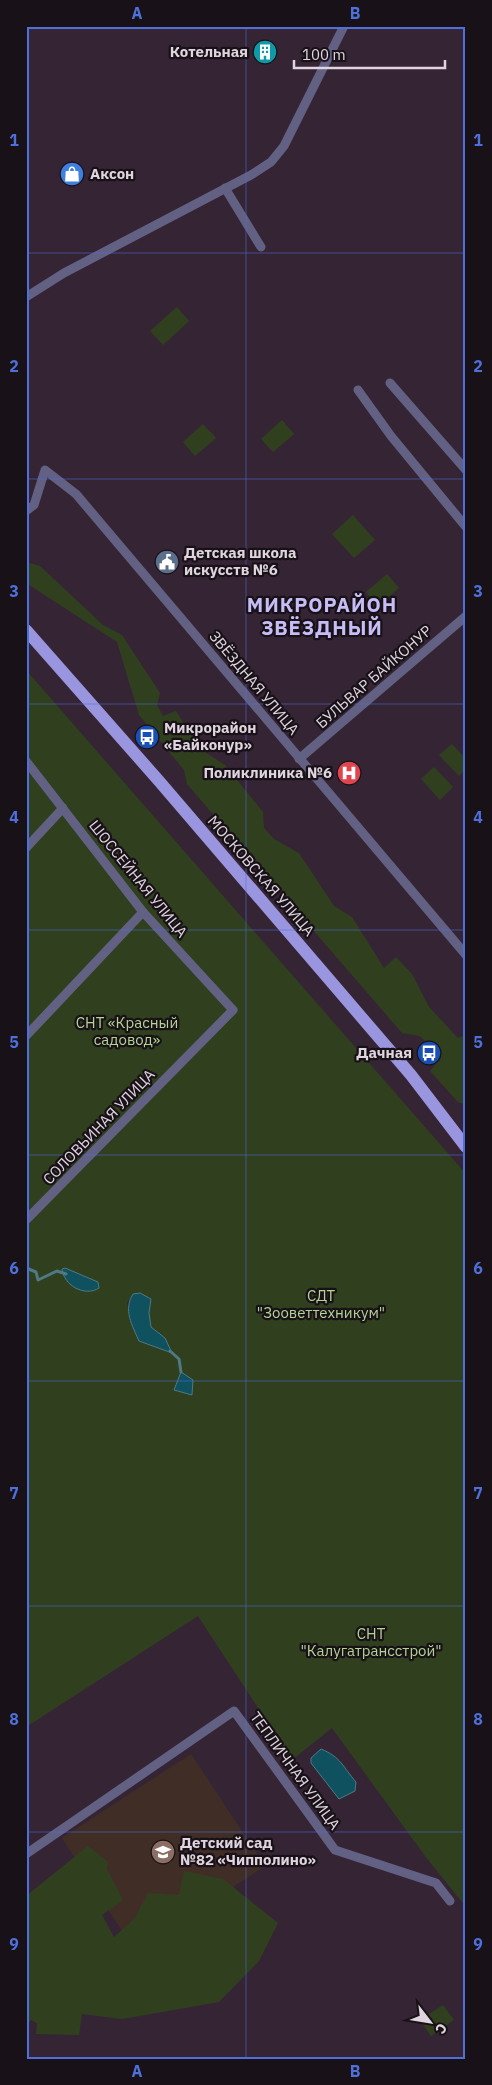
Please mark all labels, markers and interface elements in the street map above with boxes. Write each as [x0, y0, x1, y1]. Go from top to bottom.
text: A [132, 3, 143, 23]
text: B [350, 3, 361, 23]
scale bar [294, 38, 446, 70]
building icon: Котельная [252, 39, 278, 65]
place label: Котельная [170, 42, 248, 61]
text: 100 m [302, 45, 346, 64]
text: 1 [9, 130, 19, 150]
text: 1 [473, 130, 483, 150]
shop icon: Аксон [59, 161, 85, 187]
place label: Аксон [90, 164, 134, 183]
text: 2 [9, 356, 19, 376]
text: 2 [473, 356, 483, 376]
place label: Детская школа искусств №6 [184, 543, 297, 579]
public building icon: Детская школа искусств №6 [154, 549, 180, 575]
text: 3 [9, 581, 19, 601]
text: 3 [473, 581, 483, 601]
district label: МИКРОРАЙОН ЗВЁЗДНЫЙ [247, 591, 397, 641]
street label: БУЛЬВАР БАЙКОНУР [312, 621, 436, 732]
street label: ЗВЁЗДНАЯ УЛИЦА [205, 627, 304, 739]
place label: Микрорайон «Байконур» [164, 718, 256, 754]
bus stop icon: Микрорайон «Байконур» [134, 724, 160, 750]
hospital icon: Поликлиника №6 [336, 760, 362, 786]
place label: Поликлиника №6 [203, 763, 332, 782]
text: 4 [9, 807, 19, 827]
text: 4 [473, 807, 483, 827]
street label: МОСКОВСКАЯ УЛИЦА [204, 811, 319, 940]
street label: ШОССЕЙНАЯ УЛИЦА [85, 816, 192, 942]
park label: СНТ «Красный садовод» [76, 1013, 178, 1049]
text: 5 [9, 1032, 19, 1052]
text: 5 [473, 1032, 483, 1052]
bus stop icon: Дачная [416, 1040, 442, 1066]
place label: Дачная [356, 1043, 412, 1062]
street label: СОЛОВЬИНАЯ УЛИЦА [39, 1065, 159, 1188]
text: 6 [9, 1258, 19, 1278]
text: 6 [473, 1258, 483, 1278]
park label: СДТ "Зооветтехникум" [257, 1286, 385, 1322]
text: 7 [9, 1483, 19, 1503]
text: 7 [473, 1483, 483, 1503]
park label: СНТ "Калугатрансстрой" [300, 1624, 442, 1660]
street label: ТЕПЛИЧНАЯ УЛИЦА [246, 1708, 345, 1834]
text: 8 [9, 1709, 19, 1729]
text: 8 [473, 1709, 483, 1729]
place label: Детский сад №82 «Чипполино» [180, 1833, 316, 1869]
school or university icon: Детский сад №82 «Чипполино» [150, 1839, 176, 1865]
text: 9 [9, 1934, 19, 1954]
text: 9 [473, 1934, 483, 1954]
north arrow [404, 1998, 454, 2048]
text: С [431, 2020, 451, 2037]
text: A [132, 2061, 143, 2081]
text: B [350, 2061, 361, 2081]

